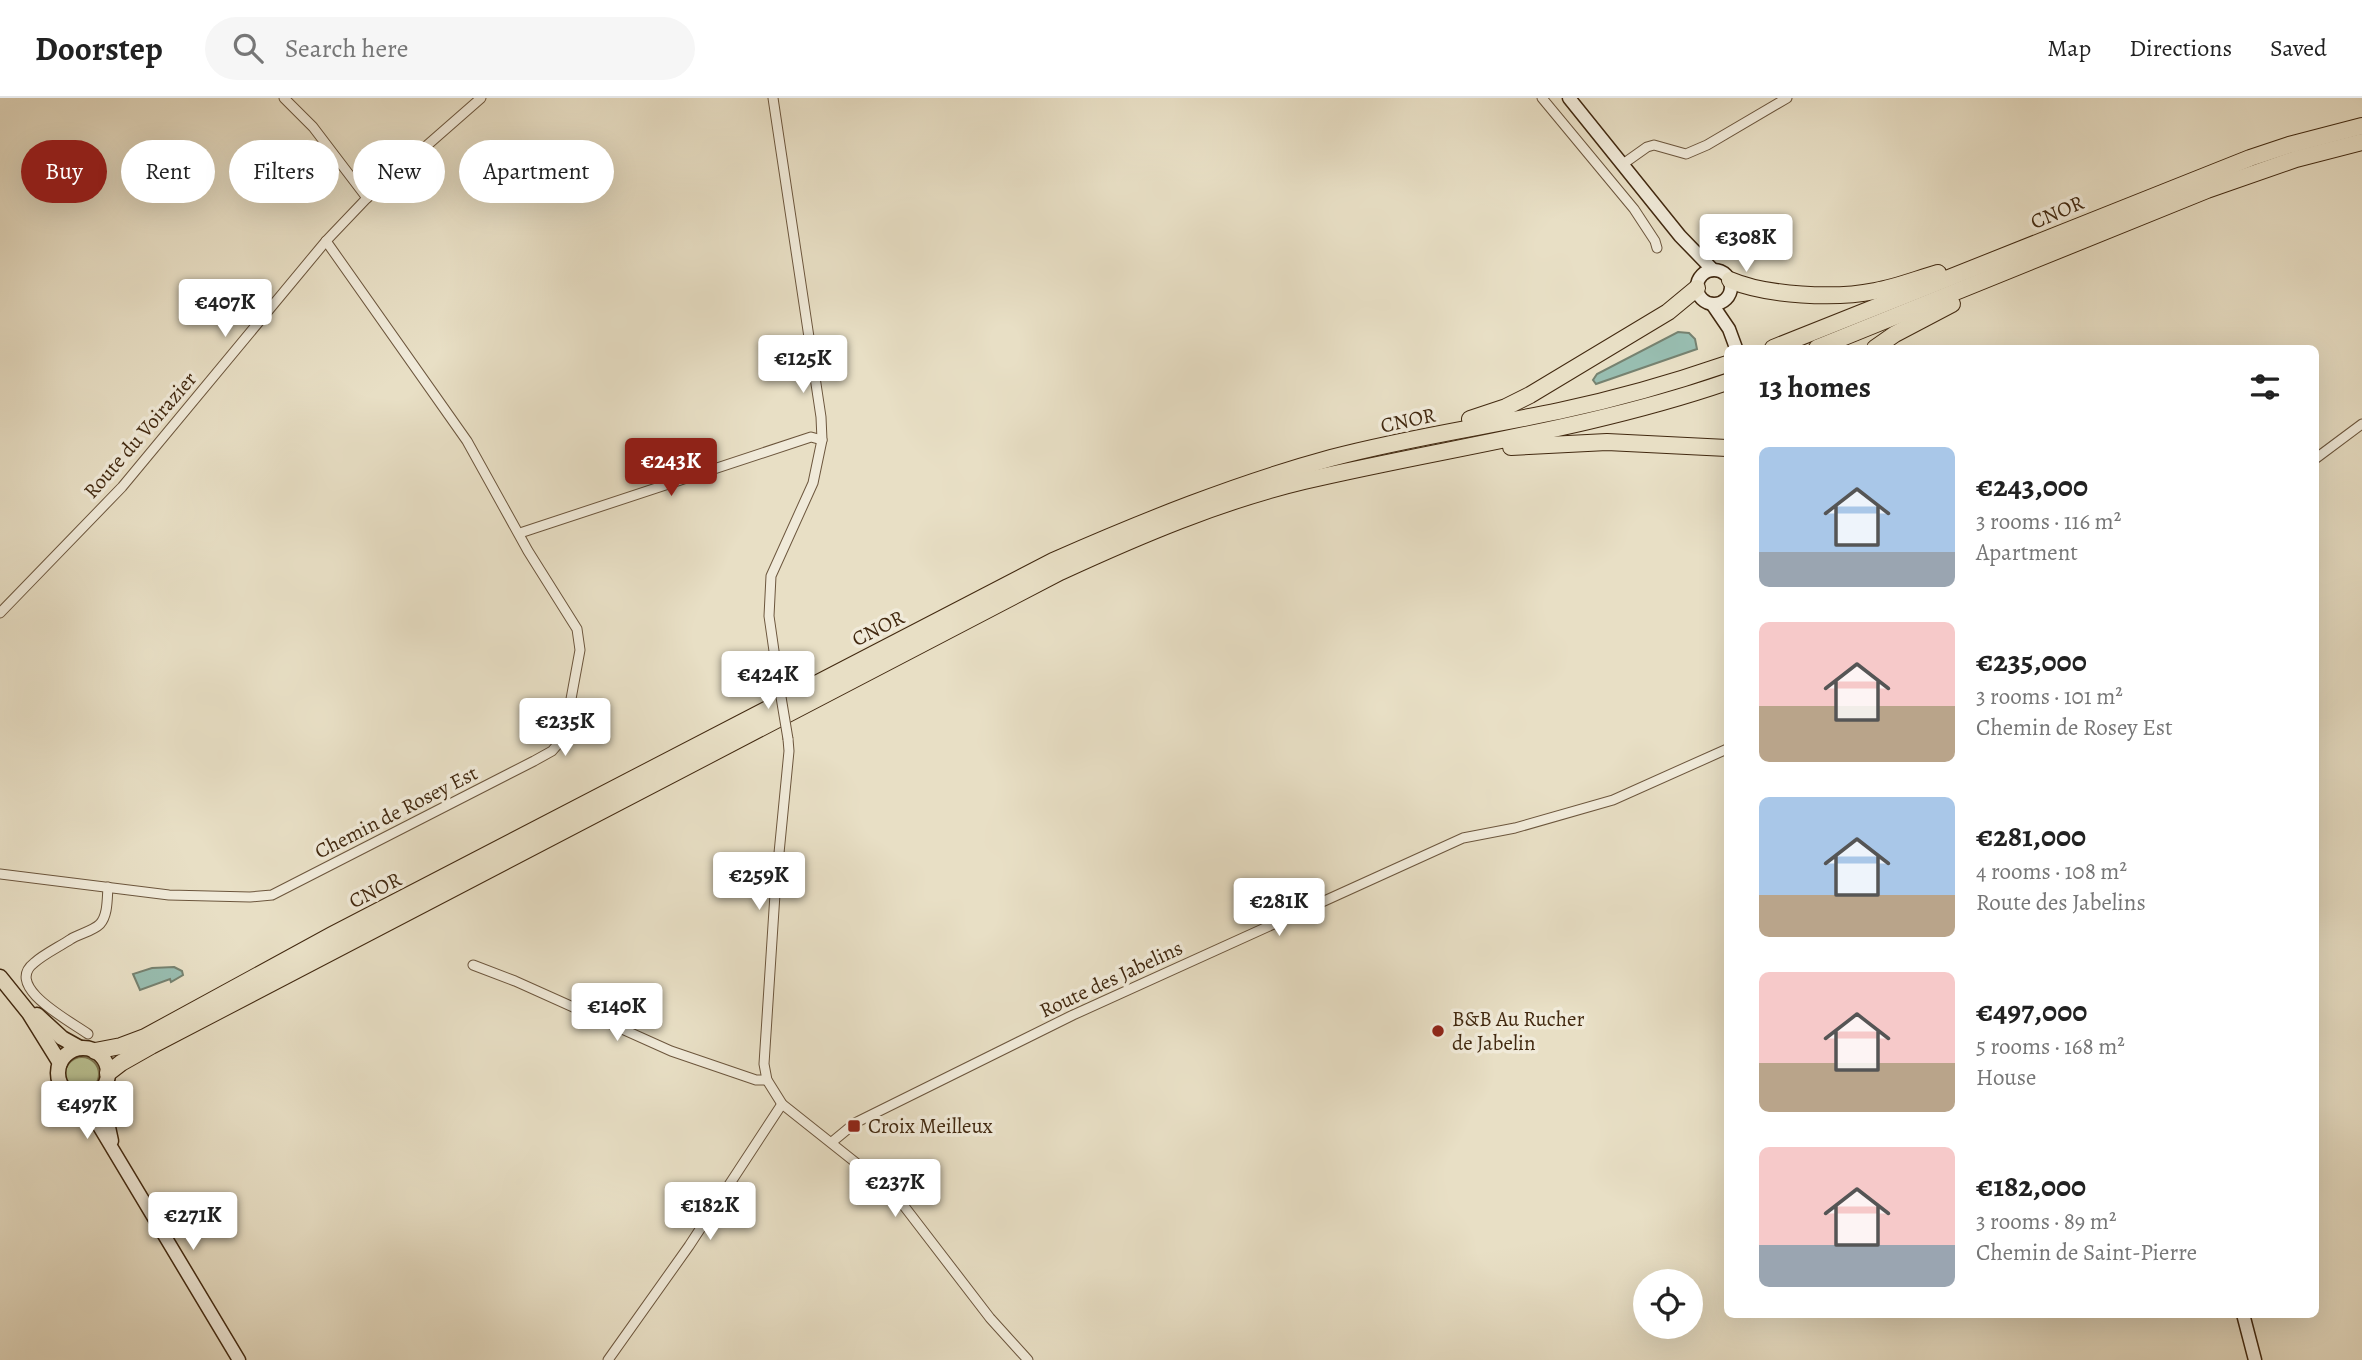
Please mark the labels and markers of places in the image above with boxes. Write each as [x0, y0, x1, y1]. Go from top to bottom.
pin: €308K [1697, 214, 1795, 274]
pin: €407K [176, 280, 274, 339]
pin: €125K [754, 336, 852, 395]
pin: €243K [622, 438, 720, 498]
pin: €424K [719, 652, 817, 711]
pin: €235K [516, 698, 614, 758]
pin: €259K [710, 852, 808, 912]
pin: €281K [1230, 878, 1328, 938]
pin: €140K [568, 984, 666, 1043]
place label: B&B Au Rucher de Jabelin [1452, 1005, 1584, 1057]
marker: B&B Au Rucher de Jabelin [1430, 1023, 1446, 1039]
pin: €497K [38, 1082, 136, 1141]
place label: Croix Meilleux [868, 1112, 993, 1140]
marker: Croix Meilleux [846, 1118, 862, 1134]
pin: €237K [846, 1160, 944, 1219]
pin: €182K [661, 1182, 759, 1242]
pin: €271K [144, 1192, 242, 1252]

